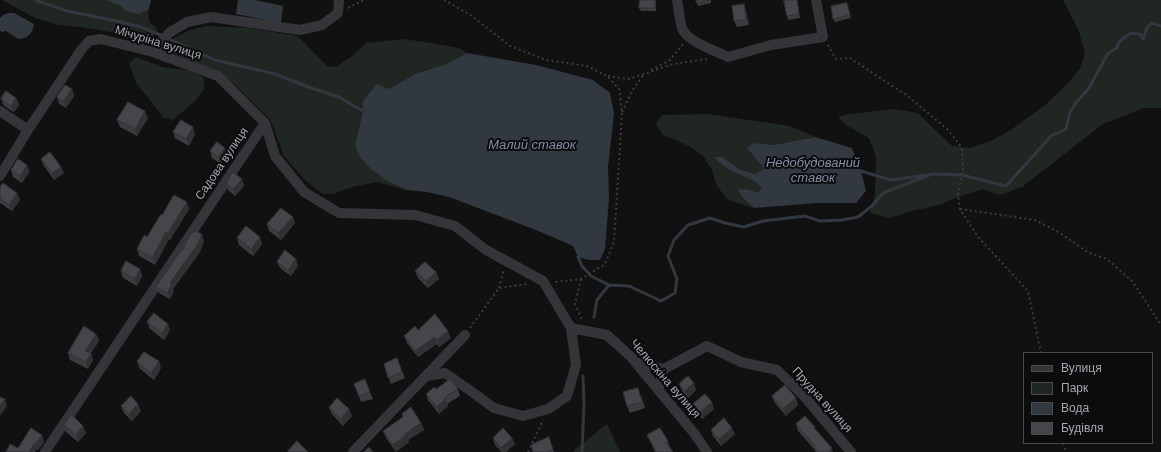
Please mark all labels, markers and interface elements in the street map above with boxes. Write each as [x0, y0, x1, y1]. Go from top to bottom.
street label: Мічуріна вулиця [113, 23, 203, 63]
street label: Садова вулиця [192, 125, 252, 203]
water label: Малий ставок [488, 137, 576, 153]
water label: Недобудований ставок [766, 155, 860, 186]
street label: Челюскіна вулиця [627, 337, 703, 421]
legend [1023, 352, 1153, 444]
text: Вулиця [1061, 361, 1102, 375]
street label: Прудна вулиця [789, 364, 855, 436]
text: Парк [1061, 381, 1088, 395]
text: Вода [1061, 401, 1089, 415]
text: Будівля [1061, 421, 1103, 435]

